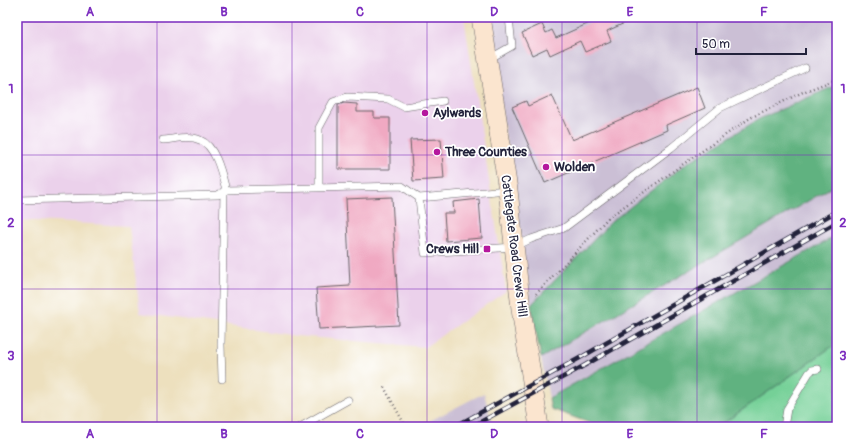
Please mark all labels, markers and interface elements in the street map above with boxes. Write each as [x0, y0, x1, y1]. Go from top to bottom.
text: A [86, 4, 95, 20]
text: B [220, 4, 228, 20]
text: C [356, 4, 364, 20]
text: D [490, 4, 498, 20]
text: E [627, 4, 634, 20]
text: F [760, 4, 768, 20]
scale bar [696, 30, 806, 56]
text: 50 m [702, 37, 730, 52]
text: 1 [8, 81, 14, 97]
text: 1 [840, 81, 846, 97]
place label: Aylwards [433, 105, 481, 121]
marker: Aylwards [420, 108, 430, 118]
place label: Three Counties [444, 144, 527, 160]
marker: Three Counties [432, 147, 442, 157]
place label: Wolden [554, 159, 596, 175]
marker: Wolden [541, 162, 551, 172]
street label: Cattlegate Road Crews Hill [497, 174, 531, 318]
text: 2 [7, 215, 15, 231]
text: 2 [839, 215, 847, 231]
place label: Crews Hill [426, 241, 479, 257]
marker: Crews Hill [482, 244, 492, 254]
text: 3 [7, 348, 15, 364]
text: 3 [839, 348, 847, 364]
text: A [86, 426, 95, 442]
text: B [220, 426, 228, 442]
text: C [356, 426, 364, 442]
text: D [490, 426, 498, 442]
text: E [627, 426, 634, 442]
text: F [760, 426, 768, 442]

